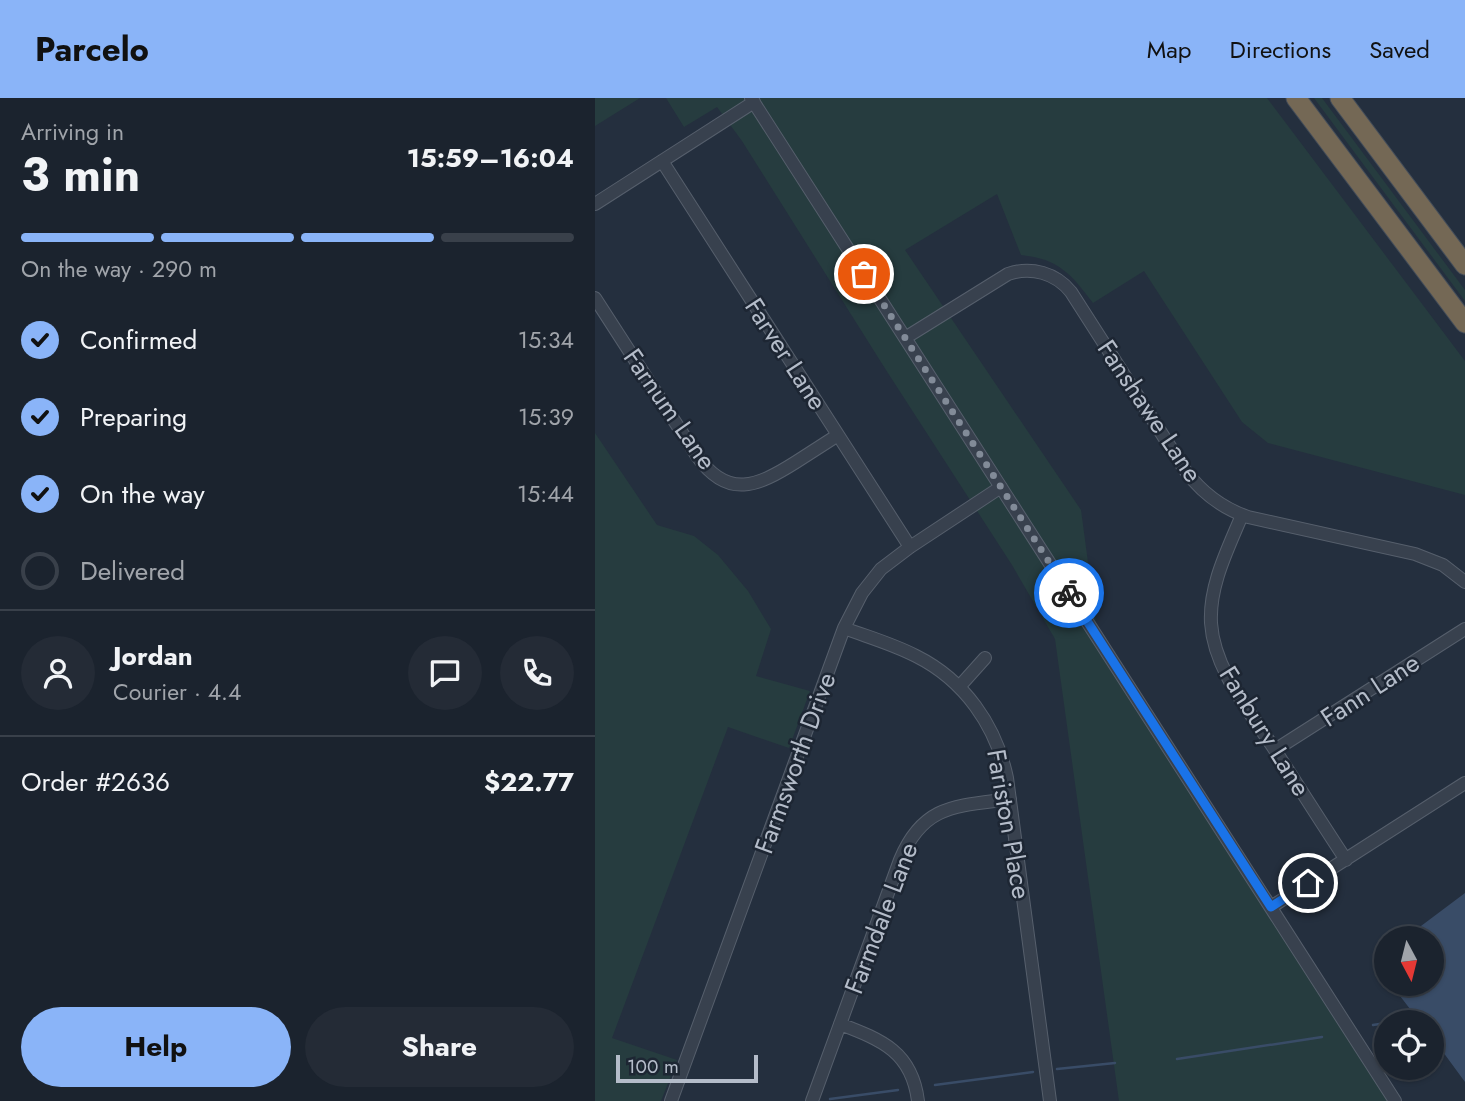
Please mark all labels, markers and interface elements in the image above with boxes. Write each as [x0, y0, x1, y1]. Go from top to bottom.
text: Parcelo [35, 26, 149, 73]
text: Map [1147, 32, 1192, 67]
text: Directions [1230, 32, 1331, 67]
text: Saved [1369, 32, 1430, 67]
text: Arriving in [21, 115, 124, 149]
text: 15:59–16:04 [407, 139, 574, 177]
text: 3 min [21, 142, 140, 208]
pin [834, 244, 894, 304]
text: On the way · 290 m [21, 252, 217, 286]
icon: bag [845, 255, 883, 293]
street label: Farver Lane [736, 290, 836, 418]
icon: check [21, 321, 59, 359]
text: Confirmed [80, 321, 197, 359]
text: 15:34 [518, 323, 574, 357]
street label: Fanshawe Lane [1088, 332, 1212, 490]
street label: Farnum Lane [614, 341, 726, 477]
icon: check [21, 398, 59, 436]
text: Preparing [80, 398, 187, 436]
text: 15:39 [518, 400, 574, 434]
icon: check [21, 475, 59, 513]
text: On the way [80, 475, 205, 513]
text: 15:44 [517, 477, 574, 511]
text: Delivered [80, 552, 185, 590]
courier [1034, 558, 1104, 628]
icon: bike [1050, 574, 1088, 612]
button: person [21, 636, 95, 710]
button: chat [408, 636, 482, 710]
button: phone [500, 636, 574, 710]
text: Jordan [113, 637, 193, 675]
street label: Fann Lane [1313, 644, 1427, 736]
street label: Fanbury Lane [1210, 659, 1320, 803]
street label: Farmsworth Drive [745, 667, 845, 859]
text: Courier · 4.4 [113, 675, 241, 709]
street label: Fariston Place [977, 746, 1041, 902]
text: Order #2636 [21, 763, 170, 801]
text: $22.77 [484, 763, 574, 801]
street label: Farmdale Lane [835, 837, 927, 999]
pin [1278, 853, 1338, 913]
icon: home [1289, 864, 1327, 902]
north arrow [1374, 926, 1444, 996]
map controls [1374, 926, 1444, 1080]
button: Help [21, 1007, 291, 1087]
button: Share [305, 1007, 574, 1087]
button: locate [1374, 1010, 1444, 1080]
scale bar [616, 1052, 758, 1084]
text: 100 m [627, 1053, 679, 1080]

